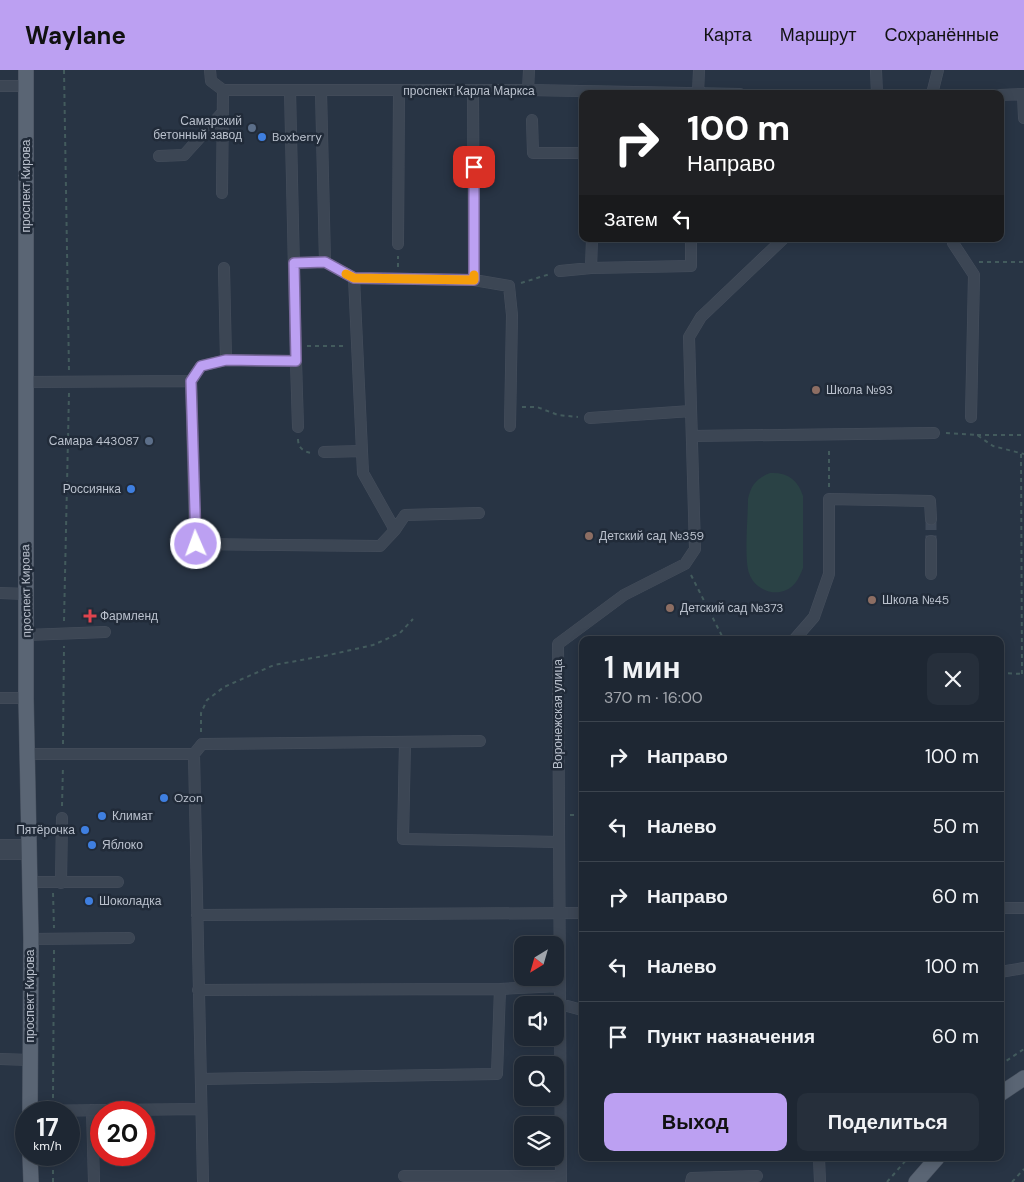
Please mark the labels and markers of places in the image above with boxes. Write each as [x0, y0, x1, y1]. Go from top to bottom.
place label: Самарский бетонный завод [153, 113, 242, 143]
marker: Самарский бетонный завод [246, 122, 258, 134]
place label: Boxberry [272, 129, 322, 145]
marker: Boxberry [256, 131, 268, 143]
pin [453, 146, 495, 188]
place label: Школа №93 [826, 382, 893, 398]
marker: Школа №93 [810, 384, 822, 396]
place label: Самара 443087 [49, 433, 139, 449]
marker: Самара 443087 [143, 435, 155, 447]
place label: Россиянка [63, 481, 121, 497]
marker: Россиянка [125, 483, 137, 495]
place label: Детский сад №359 [599, 528, 704, 544]
marker: Детский сад №359 [583, 530, 595, 542]
place label: Школа №45 [882, 592, 949, 608]
marker: Школа №45 [866, 594, 878, 606]
place label: Детский сад №373 [680, 600, 783, 616]
marker: Детский сад №373 [664, 602, 676, 614]
place label: Фармленд [100, 608, 158, 624]
marker: Фармленд [84, 610, 96, 622]
place label: Ozon [174, 790, 203, 806]
marker: Ozon [158, 792, 170, 804]
place label: Климат [112, 808, 153, 824]
marker: Климат [96, 810, 108, 822]
place label: Пятёрочка [16, 822, 75, 838]
marker: Пятёрочка [79, 824, 91, 836]
place label: Яблоко [102, 837, 143, 853]
marker: Яблоко [86, 839, 98, 851]
place label: Шоколадка [99, 893, 162, 909]
marker: Шоколадка [83, 895, 95, 907]

